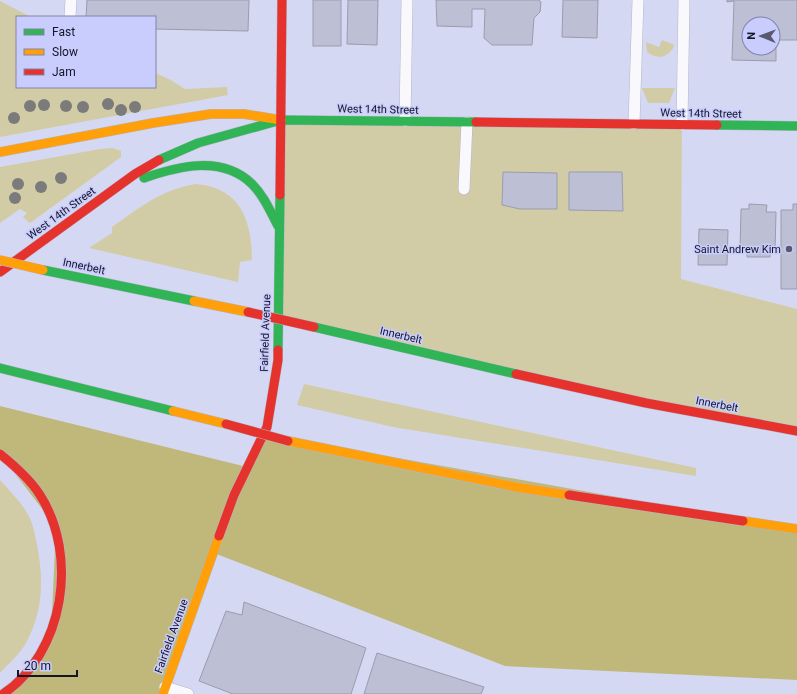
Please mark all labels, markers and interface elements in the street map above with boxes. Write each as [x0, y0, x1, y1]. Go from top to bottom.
legend [16, 16, 156, 88]
north arrow [741, 16, 781, 56]
text: Fast [52, 25, 75, 39]
text: N [745, 32, 758, 40]
text: Slow [52, 45, 78, 59]
text: Jam [52, 65, 76, 79]
street label: West 14th Street [337, 102, 419, 117]
street label: West 14th Street [660, 106, 742, 121]
street label: West 14th Street [25, 184, 98, 243]
place label: Saint Andrew Kim [694, 243, 781, 256]
marker: Saint Andrew Kim [784, 244, 794, 254]
street label: Innerbelt [62, 256, 107, 277]
street label: Fairfield Avenue [258, 294, 273, 372]
street label: Innerbelt [378, 324, 424, 347]
street label: Innerbelt [695, 394, 740, 415]
street label: Fairfield Avenue [152, 597, 191, 675]
scale bar [18, 652, 77, 678]
text: 20 m [24, 659, 51, 673]

